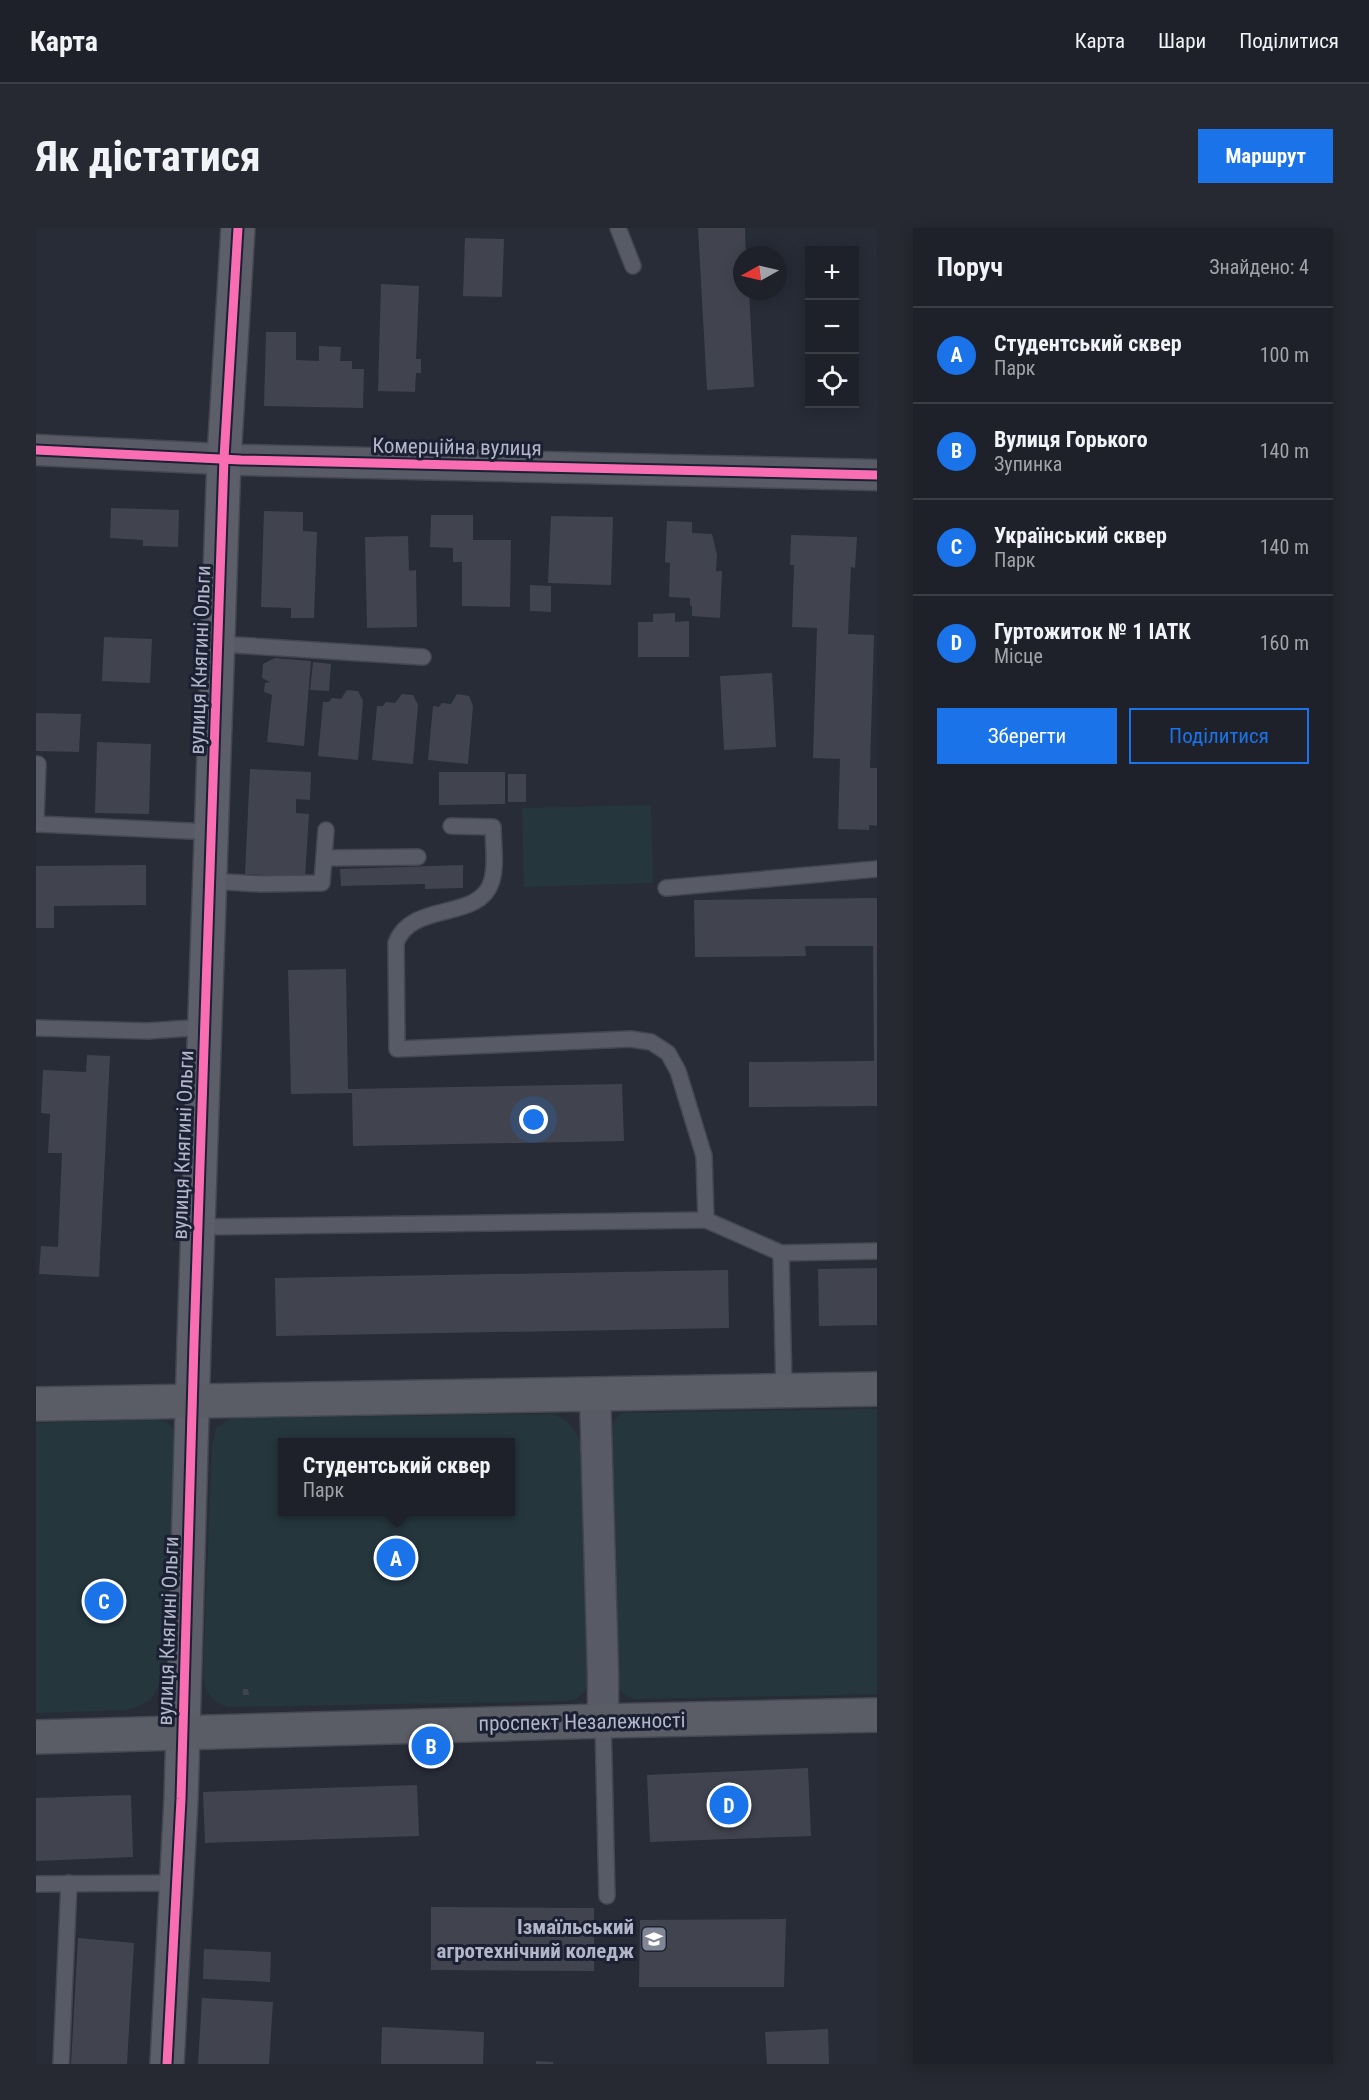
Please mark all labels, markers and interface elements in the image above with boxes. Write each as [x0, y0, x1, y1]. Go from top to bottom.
text: Карта [30, 25, 98, 58]
text: Карта [1075, 29, 1125, 53]
text: Шари [1158, 29, 1206, 53]
text: Поділитися [1239, 29, 1339, 53]
button: Маршрут [1198, 129, 1333, 183]
text: Як дістатися [36, 132, 261, 181]
north arrow [733, 246, 787, 300]
map controls [805, 246, 859, 408]
button: + [805, 246, 859, 300]
text: Поруч [937, 252, 1003, 282]
text: Знайдено: 4 [1209, 255, 1309, 279]
button: − [805, 300, 859, 354]
text: Студентський сквер [994, 331, 1182, 356]
text: A [951, 343, 962, 367]
text: 100 m [1260, 343, 1309, 367]
button: locate [805, 354, 859, 408]
text: Парк [994, 356, 1035, 380]
text: Вулиця Горького [994, 427, 1148, 452]
street label: Комерційна вулиця [372, 434, 542, 460]
text: B [951, 439, 962, 463]
text: 140 m [1260, 439, 1309, 463]
text: Зупинка [994, 452, 1062, 476]
text: Український сквер [994, 523, 1167, 548]
text: C [951, 535, 962, 559]
text: 140 m [1260, 535, 1309, 559]
text: Парк [994, 548, 1035, 572]
street label: вулиця Княгині Ольги [185, 565, 215, 755]
text: Гуртожиток № 1 ІАТК [994, 619, 1191, 644]
text: D [951, 631, 962, 655]
text: 160 m [1260, 631, 1309, 655]
text: Місце [994, 644, 1043, 668]
button: Зберегти [937, 708, 1117, 764]
button: Поділитися [1129, 708, 1309, 764]
street label: вулиця Княгині Ольги [168, 1050, 198, 1240]
your location [519, 1105, 548, 1134]
popup [278, 1438, 515, 1516]
text: Студентський сквер [303, 1453, 490, 1478]
text: Парк [303, 1478, 344, 1502]
street label: вулиця Княгині Ольги [153, 1536, 183, 1726]
pin: A [376, 1536, 416, 1580]
pin: C [84, 1578, 124, 1624]
street label: проспект Незалежності [478, 1708, 686, 1736]
pin: B [412, 1724, 450, 1768]
pin: D [710, 1782, 748, 1828]
place label: Ізмаїльський агротехнічний коледж [436, 1915, 634, 1963]
school or university icon: Ізмаїльський агротехнічний коледж [639, 1924, 669, 1954]

